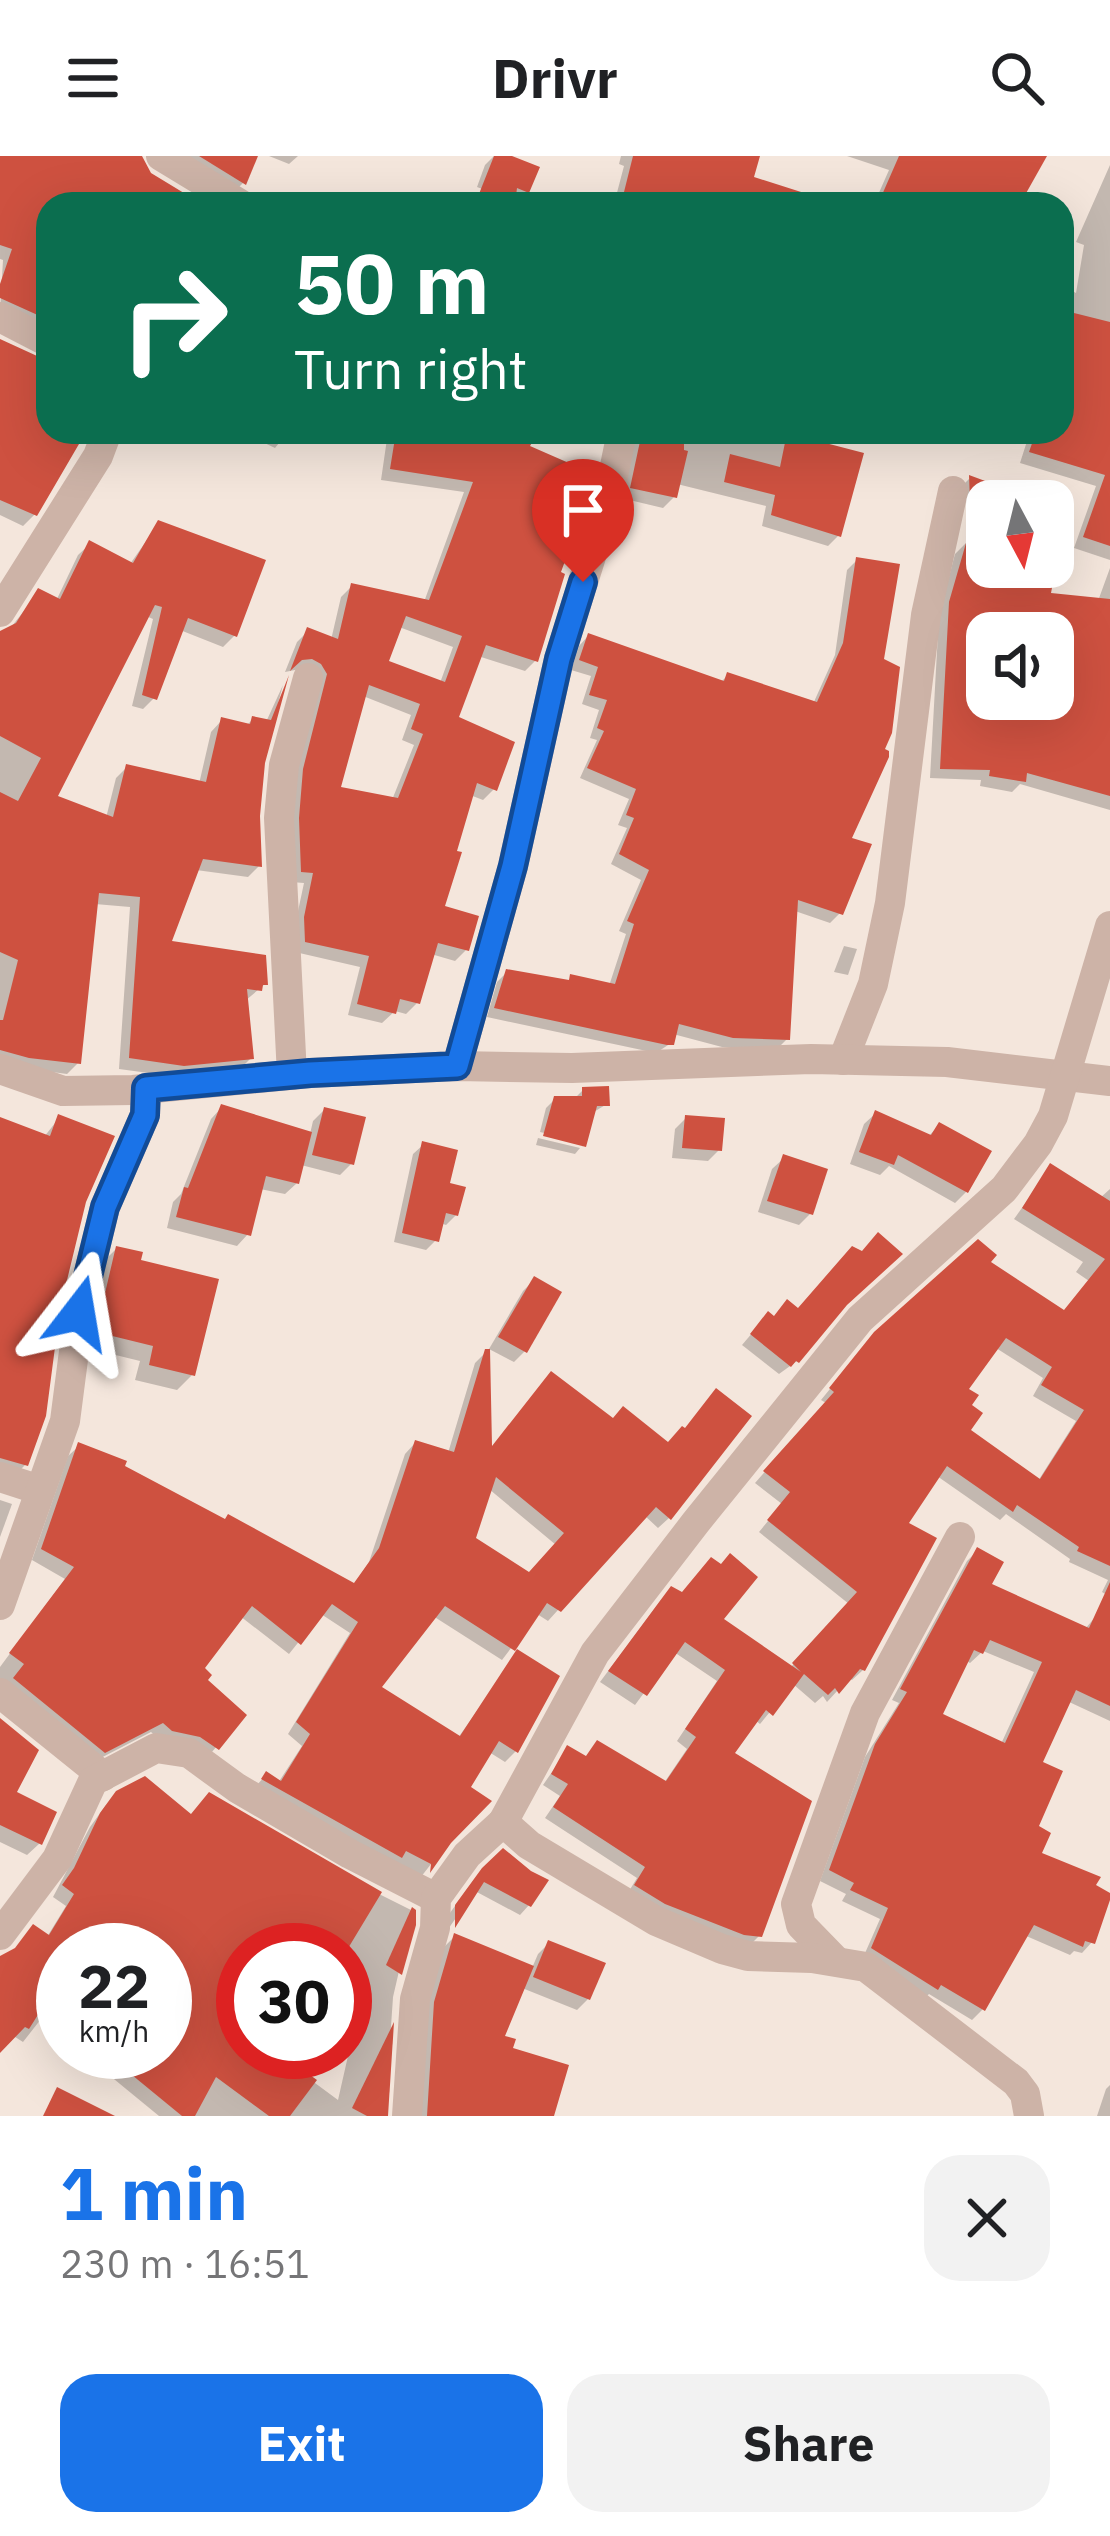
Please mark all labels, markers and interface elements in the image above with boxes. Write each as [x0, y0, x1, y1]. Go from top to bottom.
text: Drivr [492, 43, 618, 113]
icon: menu [60, 45, 126, 111]
icon: search [984, 45, 1050, 111]
text: 50 m [294, 228, 490, 337]
icon: right [96, 240, 252, 396]
text: Turn right [294, 334, 528, 404]
pin [532, 459, 634, 582]
icon: arrive [550, 477, 616, 543]
north arrow [966, 480, 1074, 588]
map controls [966, 480, 1074, 720]
button: sound [966, 612, 1074, 720]
position arrow [16, 1250, 142, 1376]
speed limit sign: 30 [216, 1923, 372, 2079]
text: 22 [78, 1946, 150, 2025]
text: km/h [79, 2011, 149, 2050]
text: 1 min [60, 2146, 248, 2240]
button: close [924, 2155, 1050, 2281]
text: 230 m · 16:51 [60, 2238, 310, 2289]
button: Exit [60, 2374, 543, 2512]
button: Share [567, 2374, 1050, 2512]

